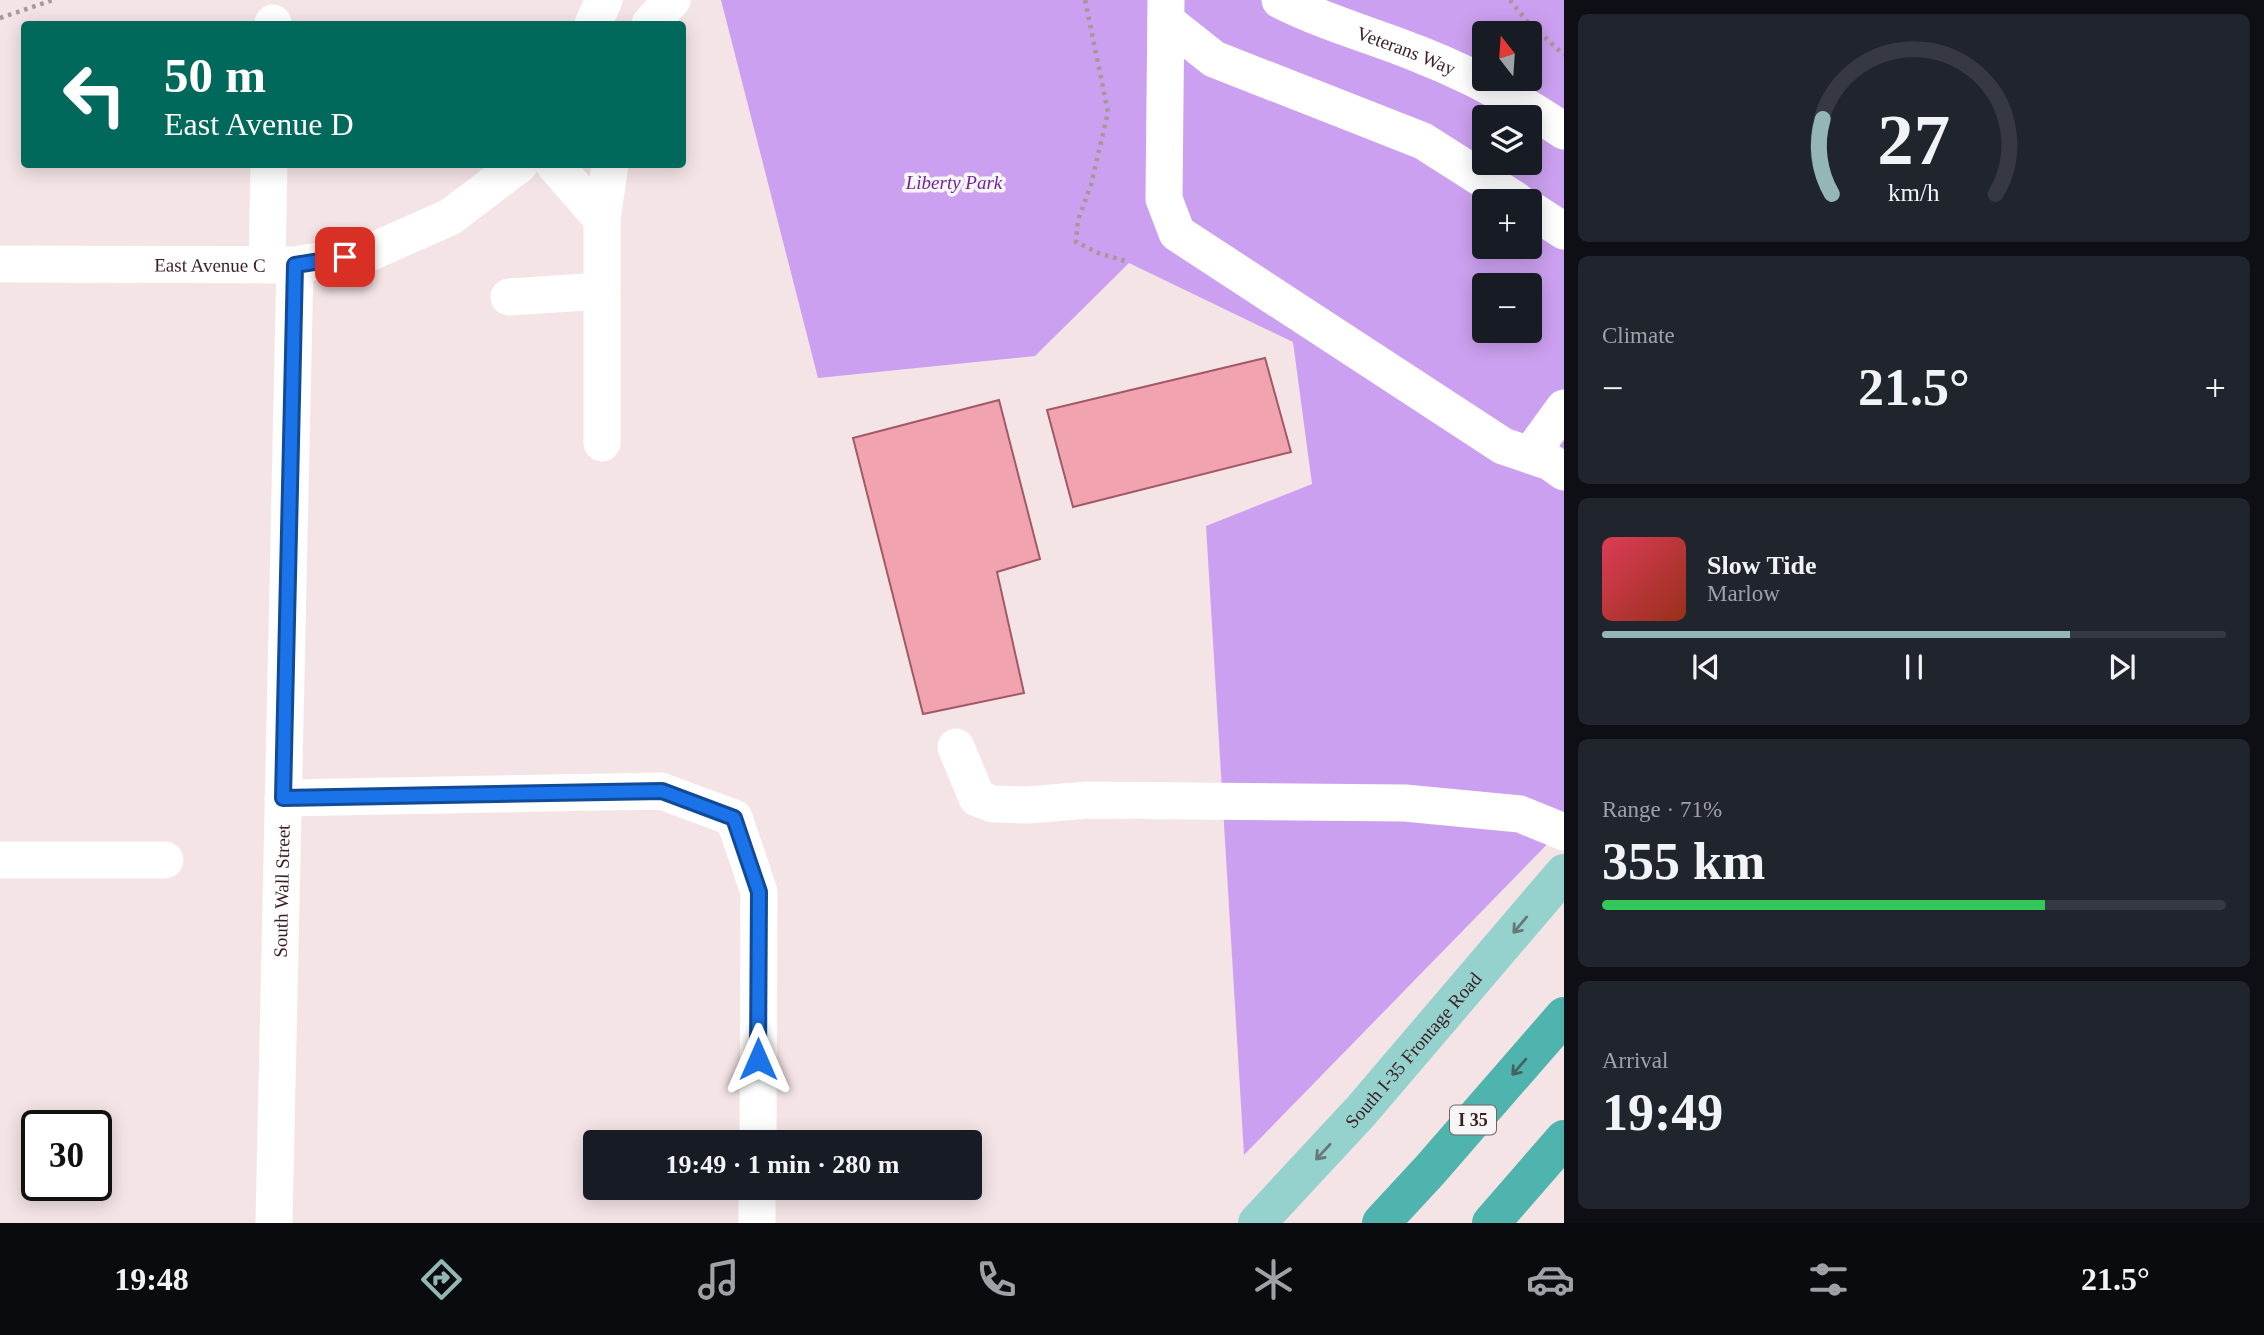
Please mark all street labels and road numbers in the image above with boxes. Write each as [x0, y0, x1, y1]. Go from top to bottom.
street label: Veterans Way [1354, 22, 1459, 80]
street label: East Avenue C [154, 255, 266, 276]
street label: South Wall Street [270, 824, 294, 958]
street label: South I-35 Frontage Road [1341, 968, 1486, 1132]
road number: I 35 [1450, 1106, 1496, 1134]

